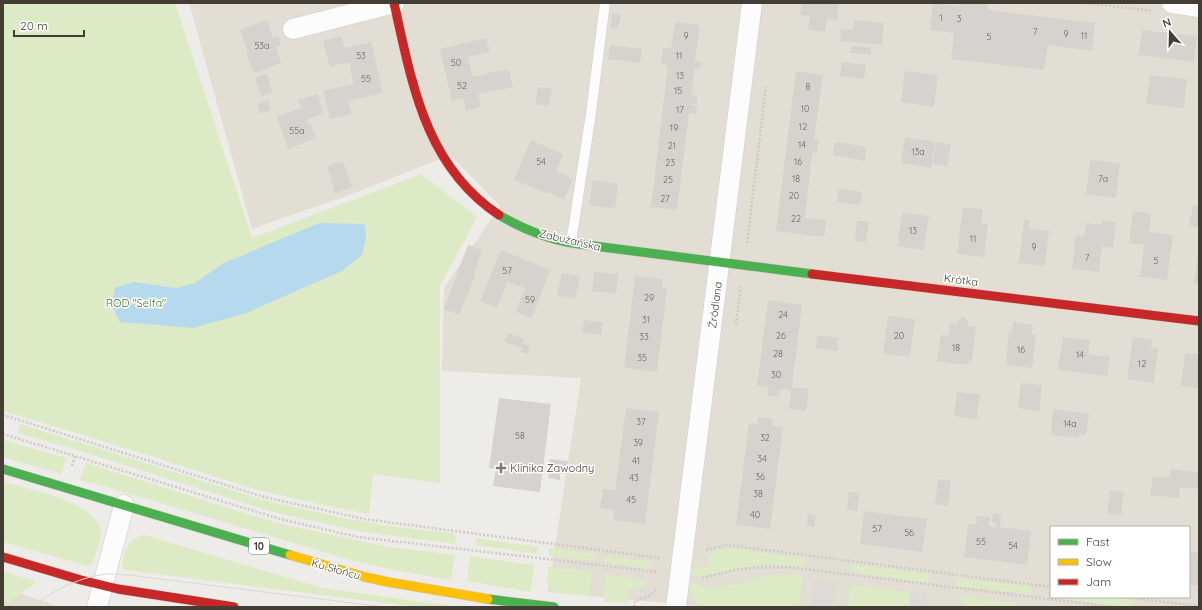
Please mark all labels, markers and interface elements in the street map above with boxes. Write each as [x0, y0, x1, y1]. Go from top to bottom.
scale bar [14, 12, 84, 38]
house number: 1 [939, 12, 943, 23]
north arrow [1150, 12, 1190, 52]
house number: 3 [957, 13, 962, 24]
text: N [1160, 15, 1173, 31]
text: 20 m [20, 18, 48, 33]
house number: 7 [1033, 26, 1038, 37]
house number: 9 [1063, 28, 1069, 39]
house number: 9 [683, 30, 689, 41]
house number: 11 [1081, 30, 1087, 41]
house number: 5 [987, 31, 992, 42]
house number: 53a [254, 40, 270, 51]
house number: 53 [356, 50, 366, 61]
house number: 11 [676, 50, 682, 61]
house number: 50 [451, 57, 461, 68]
house number: 13 [676, 70, 684, 81]
house number: 55 [361, 73, 371, 84]
house number: 52 [457, 80, 467, 91]
house number: 8 [806, 81, 811, 92]
house number: 15 [674, 85, 682, 96]
house number: 10 [801, 103, 809, 114]
house number: 17 [676, 104, 684, 115]
house number: 12 [799, 121, 807, 132]
house number: 19 [670, 122, 678, 133]
house number: 55a [289, 125, 305, 136]
house number: 14 [798, 139, 806, 150]
house number: 21 [668, 140, 676, 151]
house number: 13a [911, 146, 925, 157]
house number: 54 [536, 156, 546, 167]
house number: 16 [794, 156, 802, 167]
house number: 23 [665, 157, 675, 168]
house number: 18 [792, 173, 800, 184]
house number: 7a [1098, 173, 1108, 184]
house number: 25 [663, 174, 673, 185]
house number: 20 [789, 190, 799, 201]
house number: 27 [660, 193, 670, 204]
house number: 22 [791, 213, 801, 224]
house number: 13 [909, 225, 917, 236]
street label: Zabużańska [538, 226, 602, 254]
house number: 11 [970, 233, 976, 244]
house number: 9 [1031, 241, 1037, 252]
house number: 7 [1085, 252, 1090, 263]
house number: 5 [1154, 255, 1159, 266]
house number: 57 [502, 265, 512, 276]
street label: Krótka [943, 271, 979, 289]
street label: Źródlana [705, 281, 725, 329]
house number: 29 [644, 292, 654, 303]
house number: 59 [525, 294, 535, 305]
park label: ROD "Selfa" [106, 296, 166, 310]
house number: 24 [778, 309, 788, 320]
house number: 31 [642, 314, 650, 325]
house number: 26 [776, 330, 786, 341]
house number: 20 [894, 330, 904, 341]
house number: 33 [639, 331, 649, 342]
house number: 18 [952, 342, 960, 353]
house number: 16 [1017, 344, 1025, 355]
house number: 28 [773, 348, 783, 359]
house number: 14 [1076, 349, 1084, 360]
house number: 35 [637, 352, 647, 363]
house number: 12 [1138, 358, 1146, 369]
house number: 30 [771, 369, 781, 380]
house number: 37 [636, 416, 646, 427]
house number: 14a [1063, 418, 1077, 429]
house number: 58 [515, 430, 525, 441]
house number: 32 [760, 432, 770, 443]
house number: 39 [633, 437, 643, 448]
house number: 34 [757, 453, 767, 464]
house number: 41 [632, 455, 640, 466]
place label: Klinika Zawodny [510, 461, 594, 475]
marker: Klinika Zawodny [495, 462, 507, 474]
house number: 36 [755, 471, 765, 482]
house number: 43 [629, 472, 639, 483]
house number: 38 [753, 488, 763, 499]
house number: 45 [626, 494, 636, 505]
house number: 40 [750, 509, 760, 520]
house number: 57 [872, 523, 882, 534]
legend [1050, 526, 1190, 598]
house number: 56 [904, 527, 914, 538]
text: Fast [1086, 534, 1110, 549]
house number: 55 [976, 536, 986, 547]
road number: 10 [249, 538, 269, 554]
house number: 54 [1008, 540, 1018, 551]
text: Slow [1086, 554, 1112, 569]
street label: Ku Słońcu [310, 555, 362, 583]
text: Jam [1086, 574, 1111, 589]

